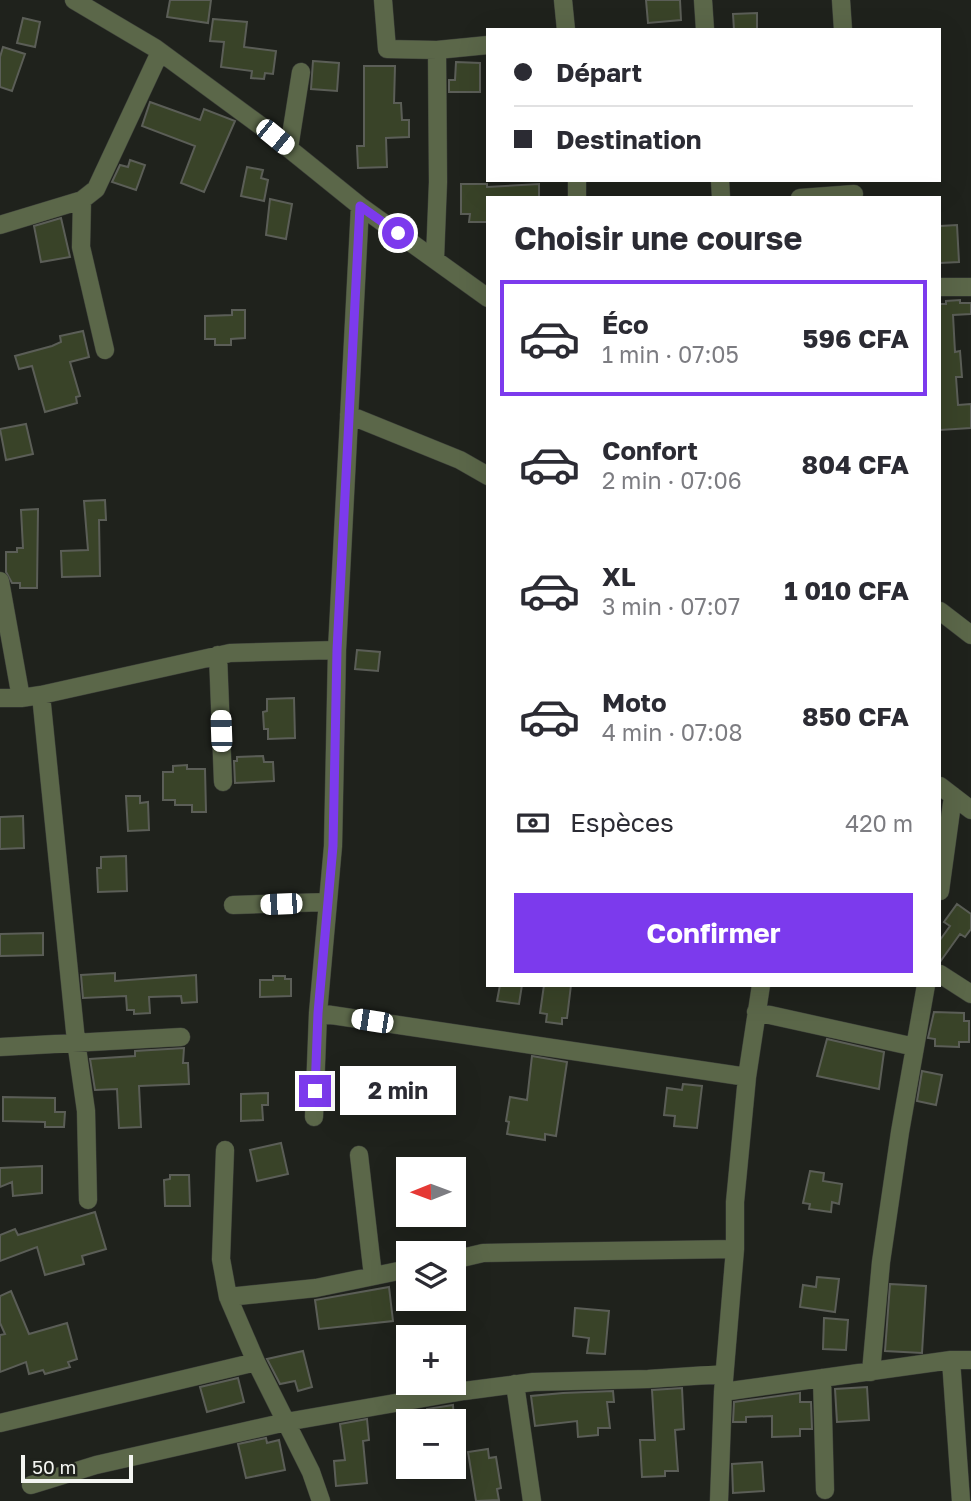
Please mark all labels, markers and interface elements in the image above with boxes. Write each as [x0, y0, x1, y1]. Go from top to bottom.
text: Départ [556, 57, 642, 88]
car [253, 116, 298, 158]
text: Destination [556, 124, 702, 155]
route start [382, 217, 414, 249]
text: Choisir une course [514, 219, 802, 257]
icon: car [518, 307, 581, 370]
text: Éco [602, 309, 649, 340]
text: 596 CFA [803, 323, 909, 354]
text: 1 min · 07:05 [602, 340, 739, 368]
icon: car [518, 433, 581, 496]
text: Confort [602, 435, 698, 466]
text: 804 CFA [802, 449, 909, 480]
text: 2 min · 07:06 [602, 466, 742, 494]
icon: car [518, 559, 581, 622]
text: XL [602, 561, 636, 592]
text: 1 010 CFA [784, 575, 909, 606]
text: 3 min · 07:07 [602, 592, 740, 620]
icon: car [518, 685, 581, 748]
text: Moto [602, 687, 667, 718]
text: 850 CFA [802, 701, 909, 732]
car [210, 710, 233, 752]
text: 4 min · 07:08 [602, 718, 742, 746]
icon: cash [514, 804, 552, 842]
text: Espèces [570, 807, 674, 838]
text: 420 m [845, 809, 913, 837]
car [260, 893, 303, 915]
button: Confirmer [514, 893, 913, 973]
car [350, 1007, 395, 1035]
callout: 2 min [340, 1066, 455, 1116]
route end [299, 1075, 331, 1107]
text: 2 min [368, 1076, 428, 1104]
north arrow [396, 1157, 466, 1227]
map controls [396, 1157, 466, 1479]
button: layers [396, 1241, 466, 1311]
button: + [396, 1325, 466, 1395]
button: − [396, 1409, 466, 1479]
scale bar [21, 1452, 133, 1484]
text: 50 m [32, 1455, 76, 1478]

